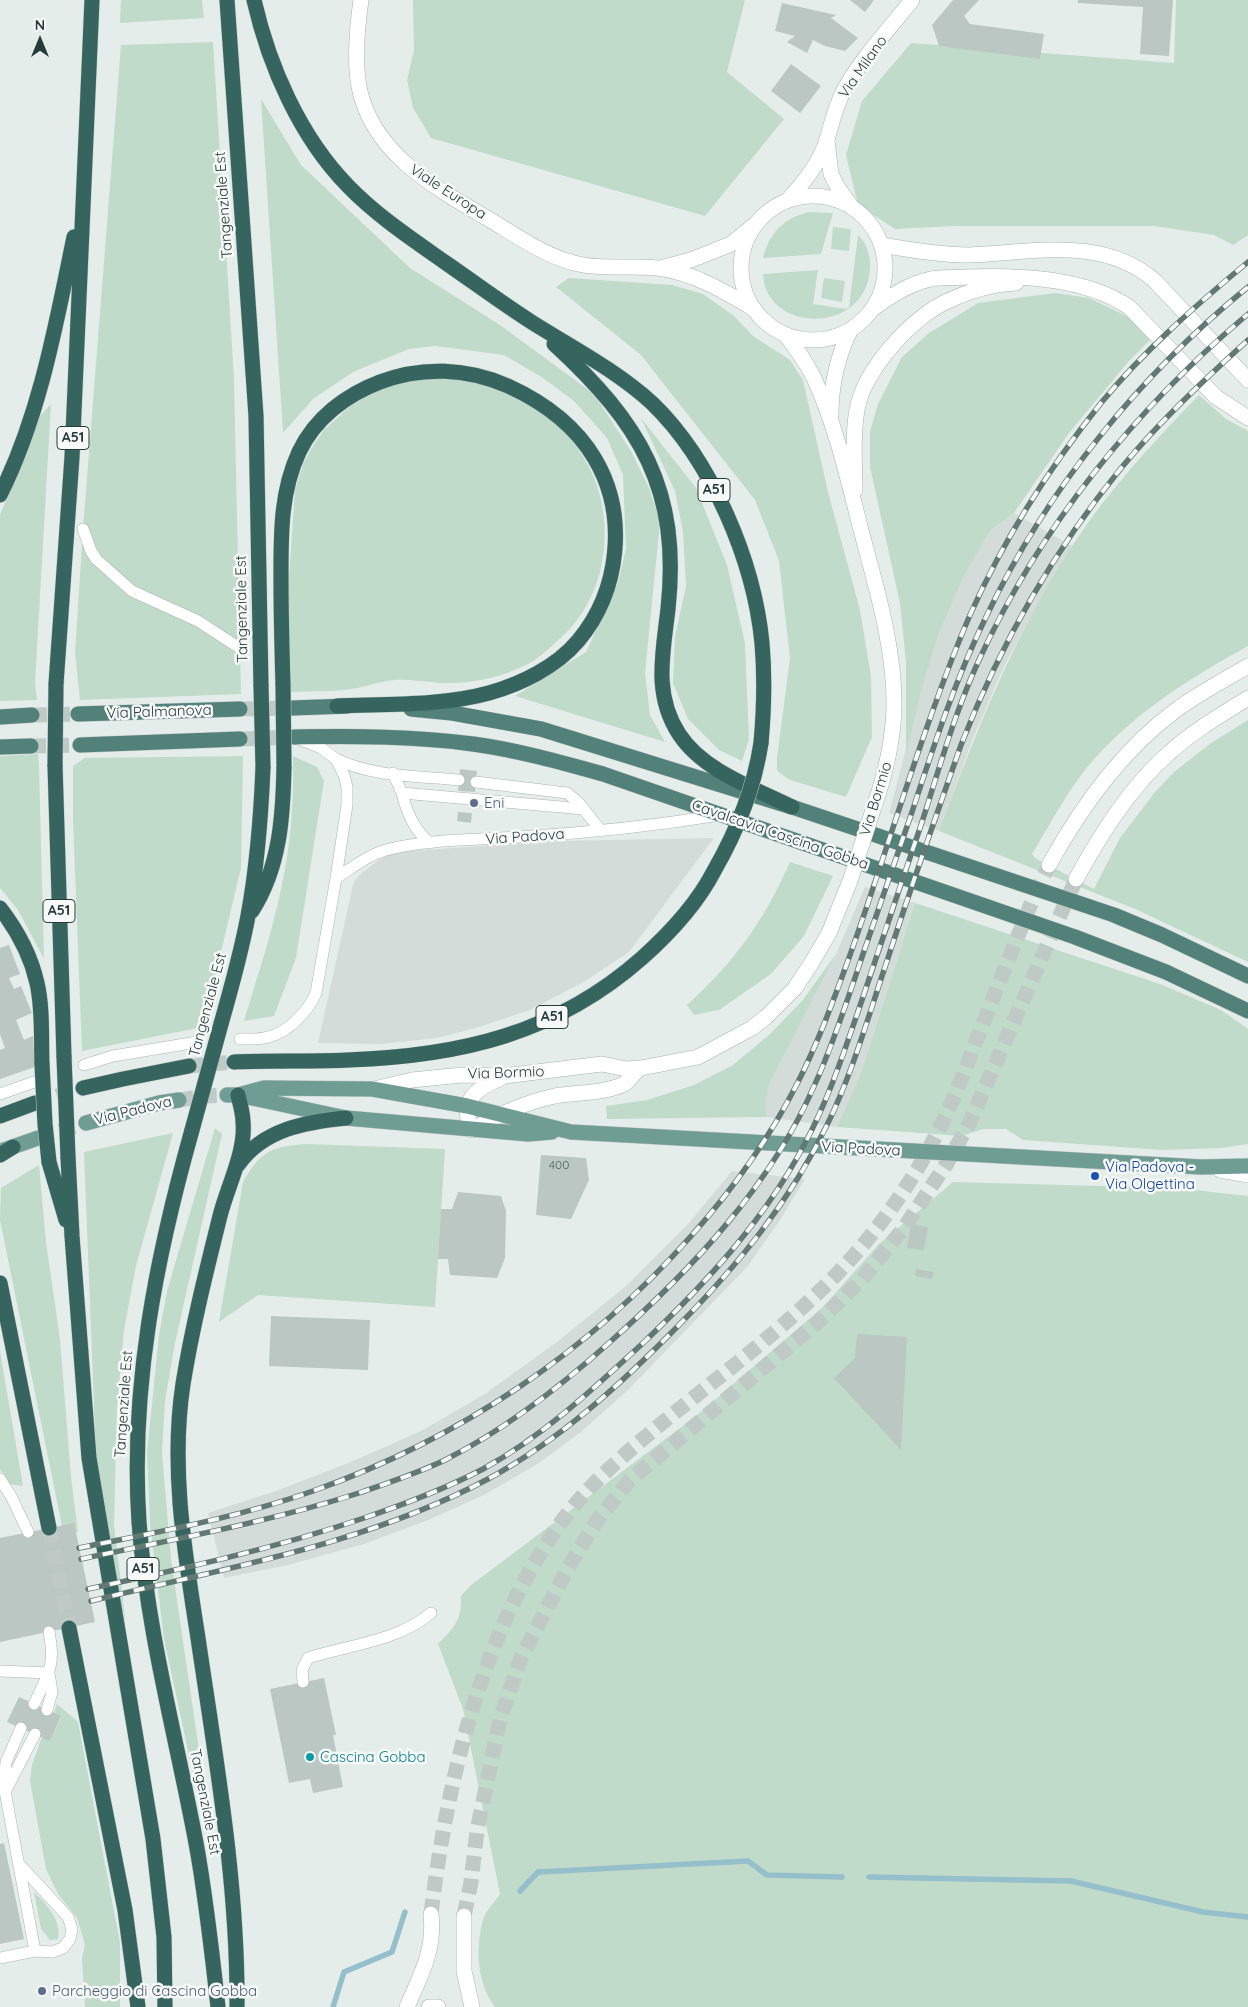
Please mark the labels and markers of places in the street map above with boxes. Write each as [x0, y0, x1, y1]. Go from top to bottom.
place label: Eni [484, 794, 504, 812]
marker: Eni [468, 797, 480, 809]
place label: Via Padova - Via Olgettina [1105, 1158, 1195, 1193]
marker: Via Padova - Via Olgettina [1089, 1170, 1101, 1182]
place label: Cascina Gobba [320, 1748, 426, 1766]
marker: Cascina Gobba [304, 1751, 316, 1763]
place label: Parcheggio di Cascina Gobba [52, 1982, 257, 2000]
marker: Parcheggio di Cascina Gobba [36, 1985, 48, 1997]

